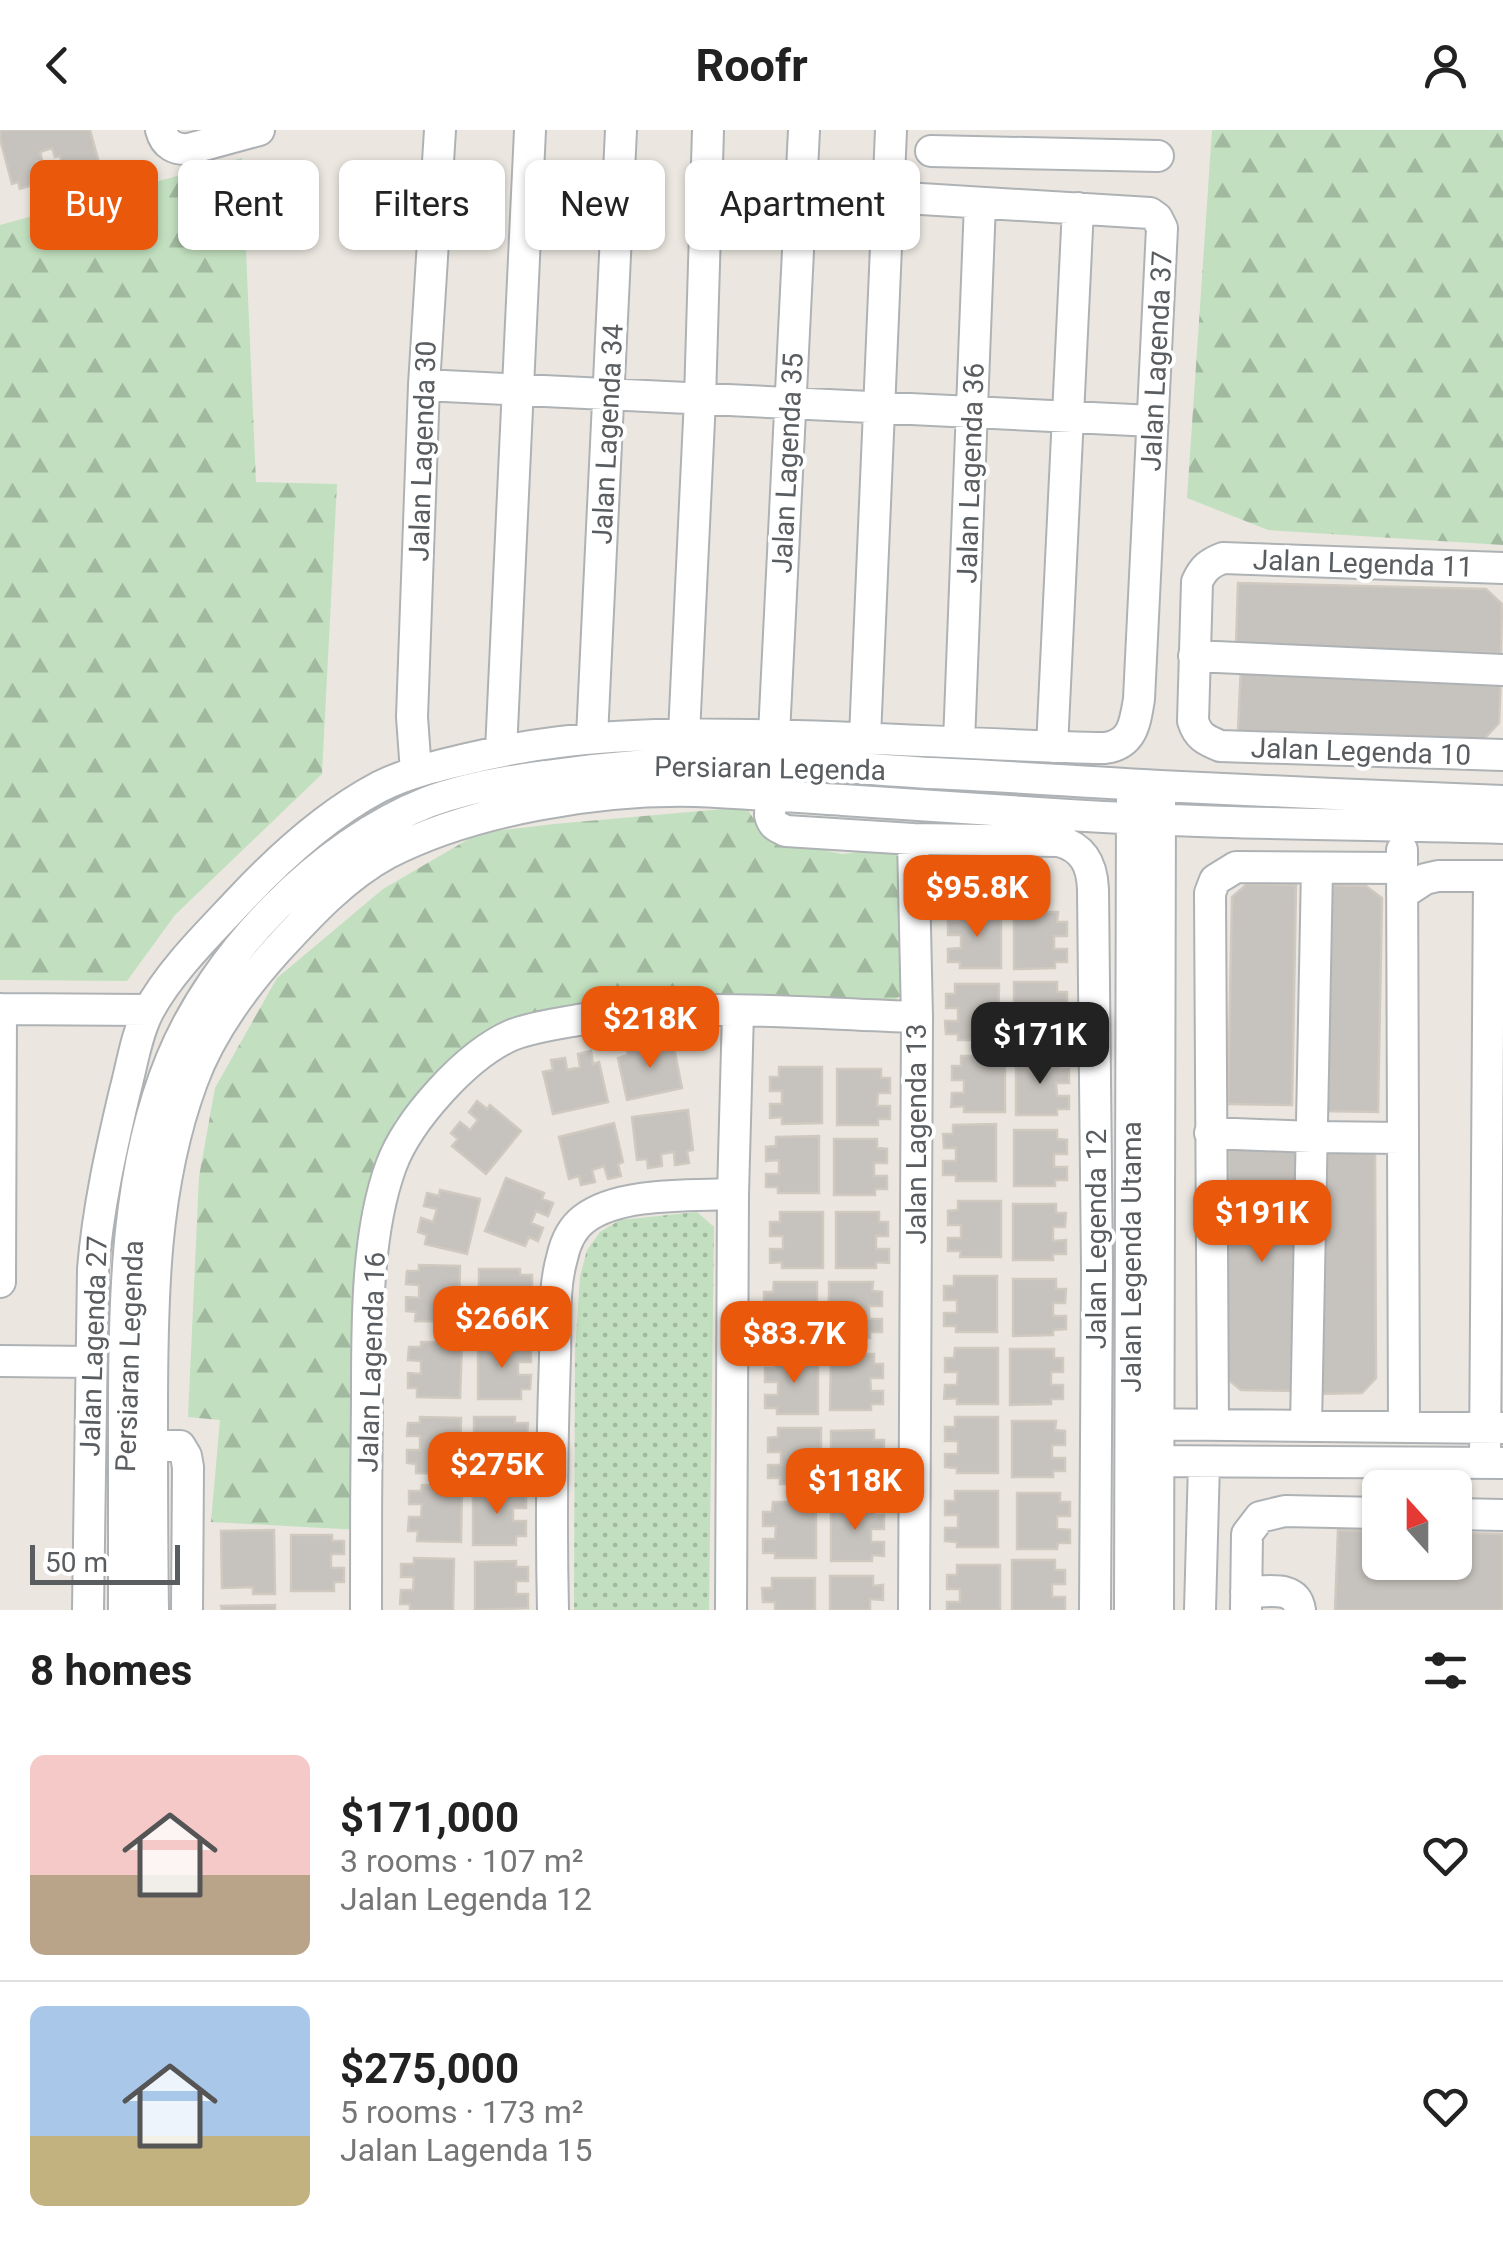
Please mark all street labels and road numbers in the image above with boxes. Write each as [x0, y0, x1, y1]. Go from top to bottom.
street label: Jalan Lagenda 37 [1134, 250, 1179, 472]
street label: Jalan Lagenda 34 [585, 323, 630, 545]
street label: Jalan Lagenda 30 [402, 340, 443, 562]
street label: Jalan Lagenda 35 [765, 352, 810, 574]
street label: Jalan Lagenda 36 [950, 362, 991, 584]
street label: Jalan Legenda 11 [1252, 543, 1474, 584]
street label: Jalan Legenda 10 [1250, 731, 1472, 772]
street label: Persiaran Legenda [654, 750, 886, 787]
street label: Jalan Lagenda 13 [900, 1024, 933, 1244]
street label: Jalan Legenda Utama [1115, 1121, 1148, 1393]
street label: Jalan Legenda 12 [1080, 1129, 1113, 1349]
street label: Jalan Lagenda 27 [73, 1235, 114, 1457]
street label: Persiaran Legenda [109, 1240, 150, 1472]
street label: Jalan Lagenda 16 [351, 1251, 392, 1473]

